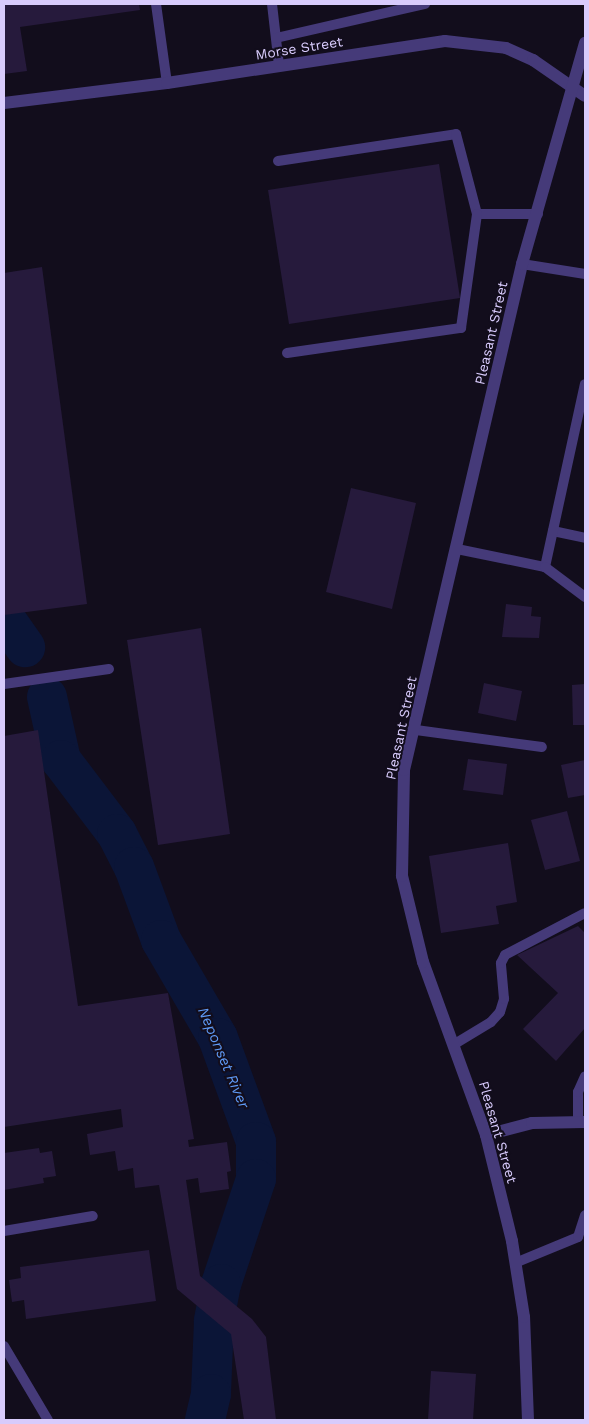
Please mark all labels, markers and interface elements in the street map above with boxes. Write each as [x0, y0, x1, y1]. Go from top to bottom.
street label: Morse Street [254, 33, 344, 63]
street label: Pleasant Street [471, 280, 511, 386]
street label: Pleasant Street [382, 675, 420, 781]
water label: Neponset River [194, 1005, 252, 1111]
street label: Pleasant Street [475, 1079, 521, 1185]

